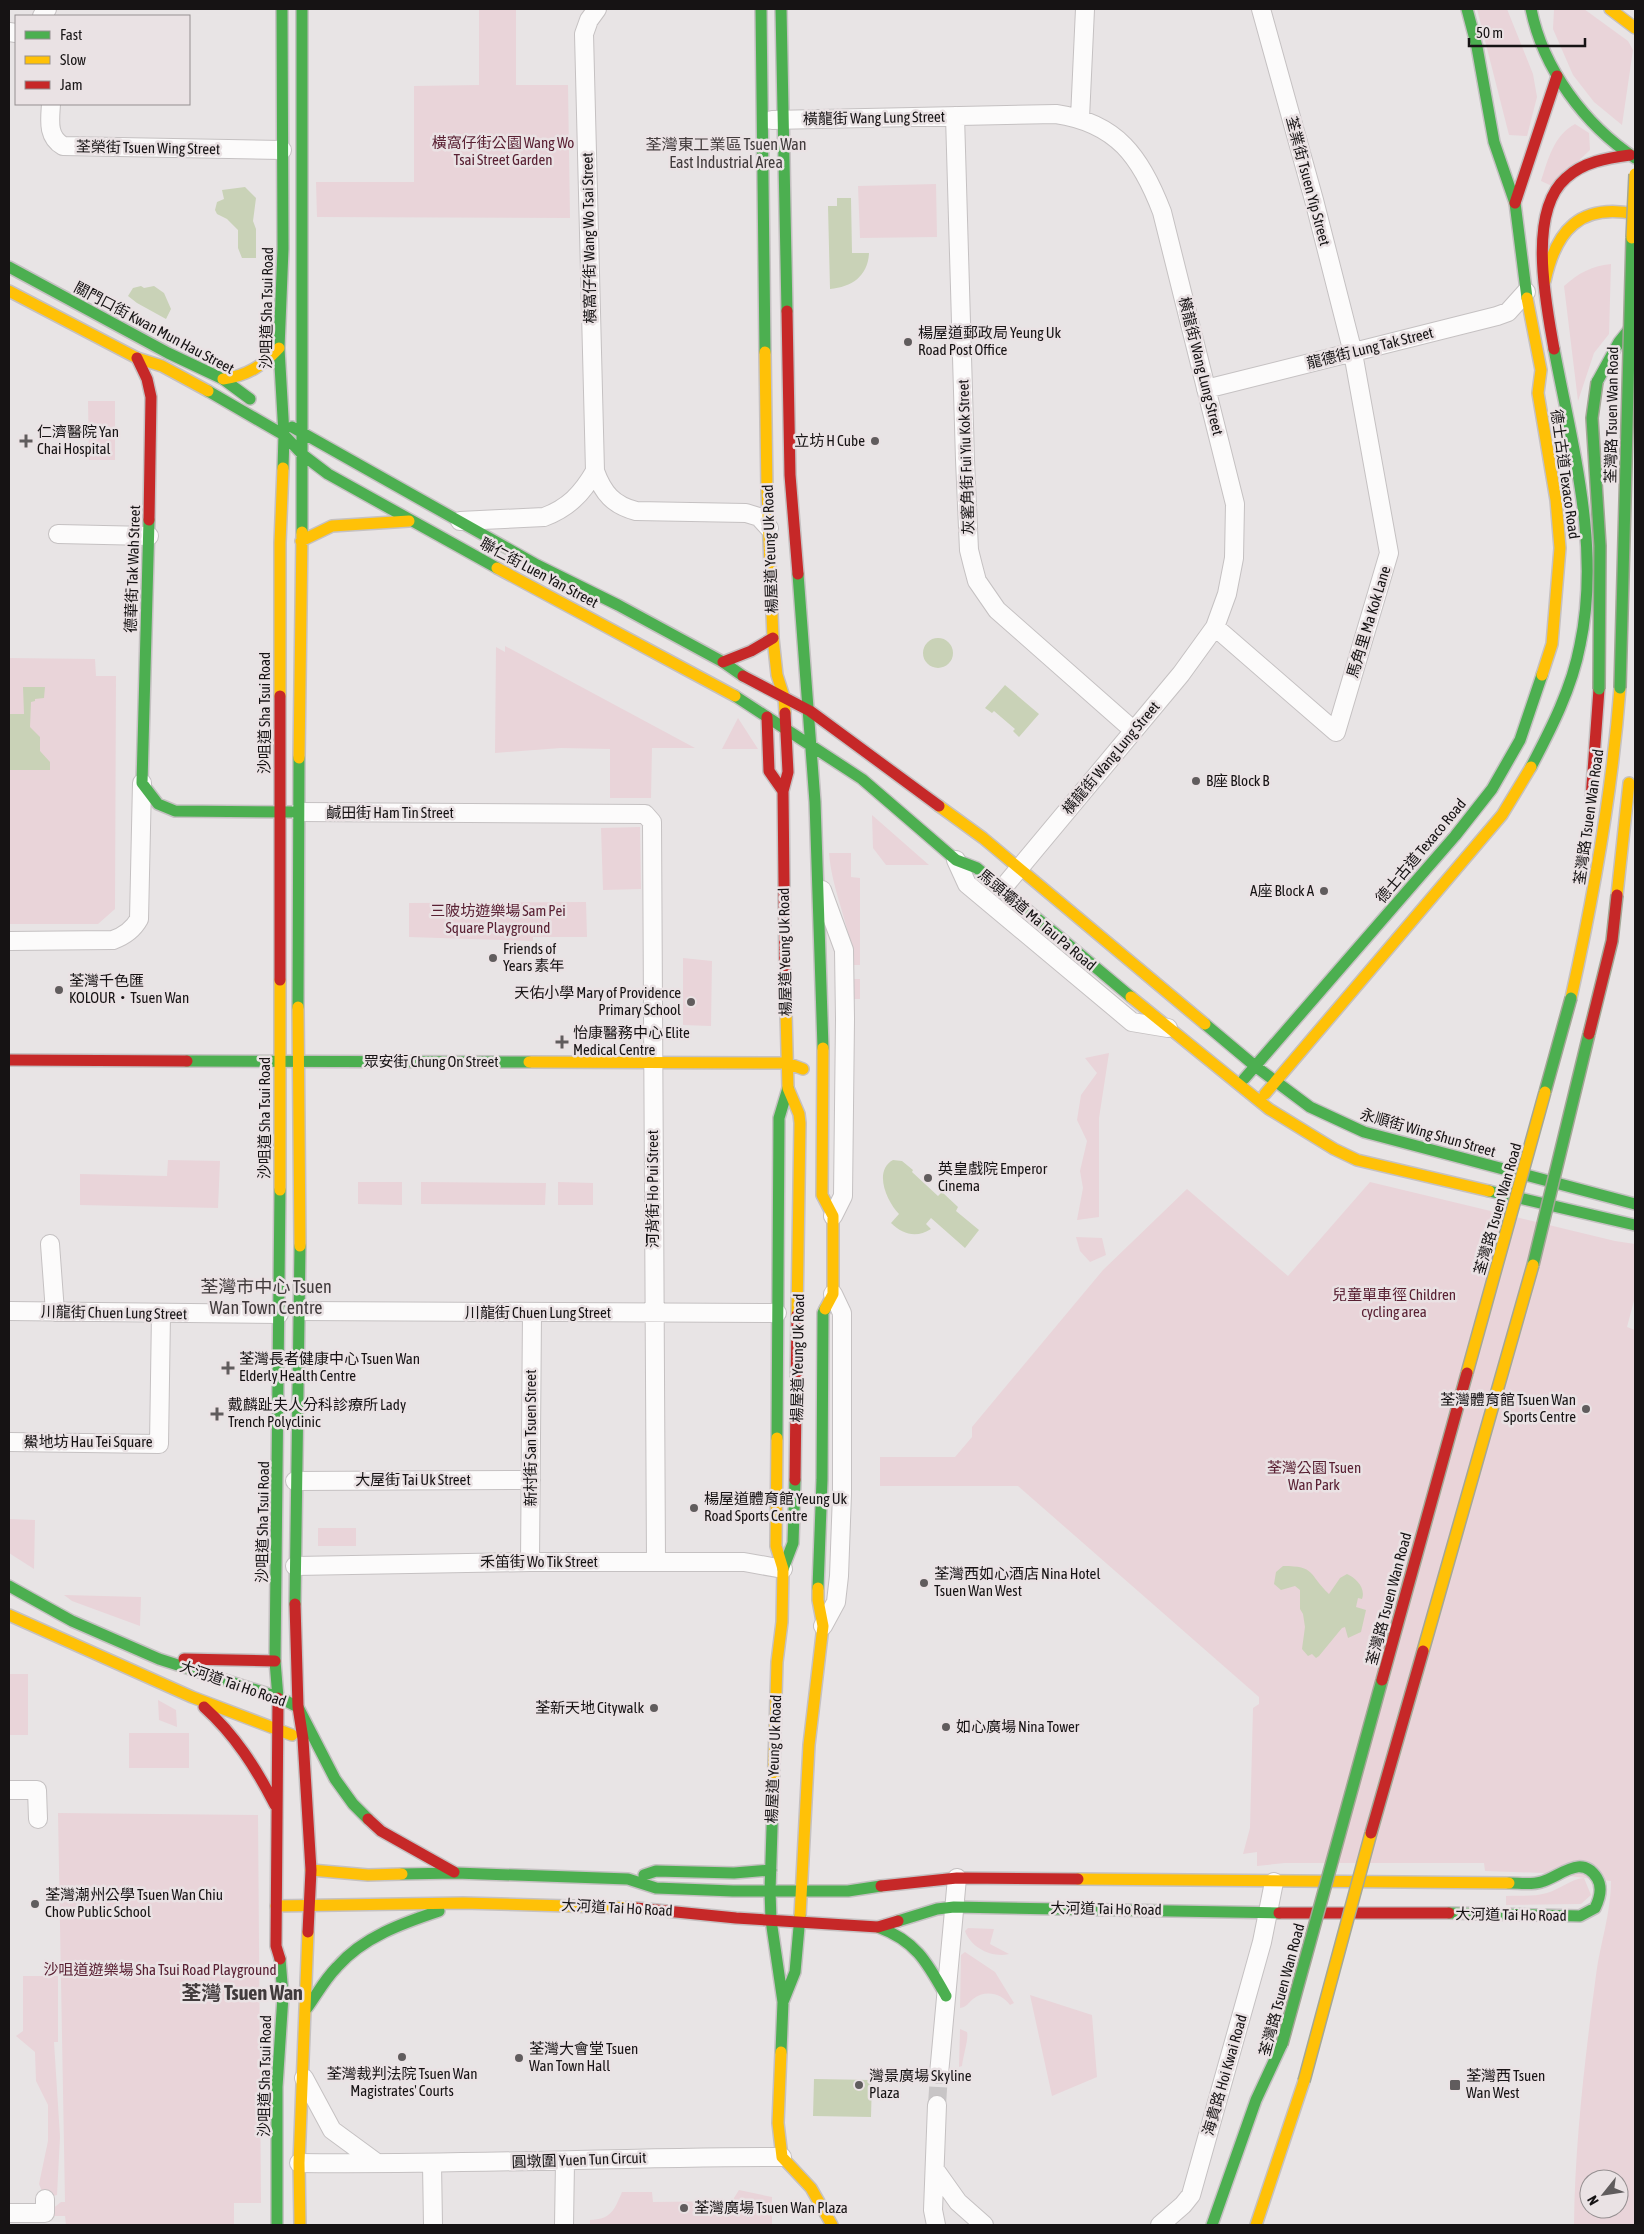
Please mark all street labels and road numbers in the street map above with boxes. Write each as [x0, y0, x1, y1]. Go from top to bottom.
street label: 橫龍街 Wang Lung Street [803, 108, 945, 127]
street label: 荃業街 Tsuen Yip Street [1283, 114, 1334, 247]
street label: 荃榮街 Tsuen Wing Street [76, 138, 220, 157]
street label: 橫窩仔街 Wang Wo Tsai Street [579, 152, 598, 324]
street label: 沙咀道 Sha Tsui Road [257, 247, 276, 369]
street label: 關門口街 Kwan Mun Hau Street [71, 278, 237, 377]
street label: 橫龍街 Wang Lung Street [1176, 295, 1227, 437]
street label: 龍德街 Lung Tak Street [1305, 324, 1435, 371]
street label: 荃灣路 Tsuen Wan Road [1602, 346, 1621, 484]
street label: 灰窰角街 Fui Yiu Kok Street [954, 379, 977, 535]
street label: 德士古道 Texaco Road [1548, 408, 1583, 540]
street label: 楊屋道 Yeung Uk Road [759, 484, 780, 614]
street label: 德華街 Tak Wah Street [122, 505, 143, 633]
street label: 聯仁街 Luen Yan Street [477, 534, 601, 611]
street label: 馬角里 Ma Kok Lane [1343, 564, 1394, 680]
street label: 沙咀道 Sha Tsui Road [256, 652, 273, 774]
street label: 橫龍街 Wang Lung Street [1058, 698, 1163, 818]
street label: 荃灣路 Tsuen Wan Road [1571, 748, 1606, 886]
street label: 德士古道 Texaco Road [1372, 795, 1469, 906]
street label: 鹹田街 Ham Tin Street [326, 804, 454, 821]
street label: 馬頭壩道 Ma Tau Pa Road [975, 866, 1099, 974]
street label: 楊屋道 Yeung Uk Road [775, 887, 794, 1017]
street label: 眾安街 Chung On Street [363, 1053, 499, 1070]
street label: 沙咀道 Sha Tsui Road [256, 1057, 273, 1179]
street label: 永順街 Wing Shun Street [1358, 1105, 1498, 1160]
street label: 河背街 Ho Pui Street [644, 1130, 661, 1248]
street label: 荃灣路 Tsuen Wan Road [1470, 1141, 1525, 1277]
street label: 楊屋道 Yeung Uk Road [788, 1293, 807, 1423]
street label: 川龍街 Chuen Lung Street [41, 1303, 187, 1322]
street label: 川龍街 Chuen Lung Street [465, 1304, 611, 1321]
street label: 新村街 San Tsuen Street [522, 1370, 539, 1506]
street label: 鱟地坊 Hau Tei Square [24, 1433, 153, 1450]
street label: 沙咀道 Sha Tsui Road [253, 1461, 272, 1583]
street label: 大屋街 Tai Uk Street [355, 1471, 471, 1488]
street label: 荃灣路 Tsuen Wan Road [1363, 1531, 1414, 1667]
street label: 禾笛街 Wo Tik Street [480, 1553, 598, 1570]
street label: 大河道 Tai Ho Road [178, 1657, 289, 1710]
street label: 楊屋道 Yeung Uk Road [763, 1694, 784, 1824]
street label: 大河道 Tai Ho Road [561, 1896, 673, 1919]
street label: 大河道 Tai Ho Road [1050, 1899, 1162, 1918]
street label: 大河道 Tai Ho Road [1455, 1905, 1567, 1924]
street label: 荃灣路 Tsuen Wan Road [1256, 1922, 1307, 2058]
street label: 海貴路 Hoi Kwai Road [1199, 2012, 1250, 2137]
street label: 沙咀道 Sha Tsui Road [255, 2015, 274, 2137]
street label: 圓墩圍 Yuen Tun Circuit [511, 2149, 647, 2170]

